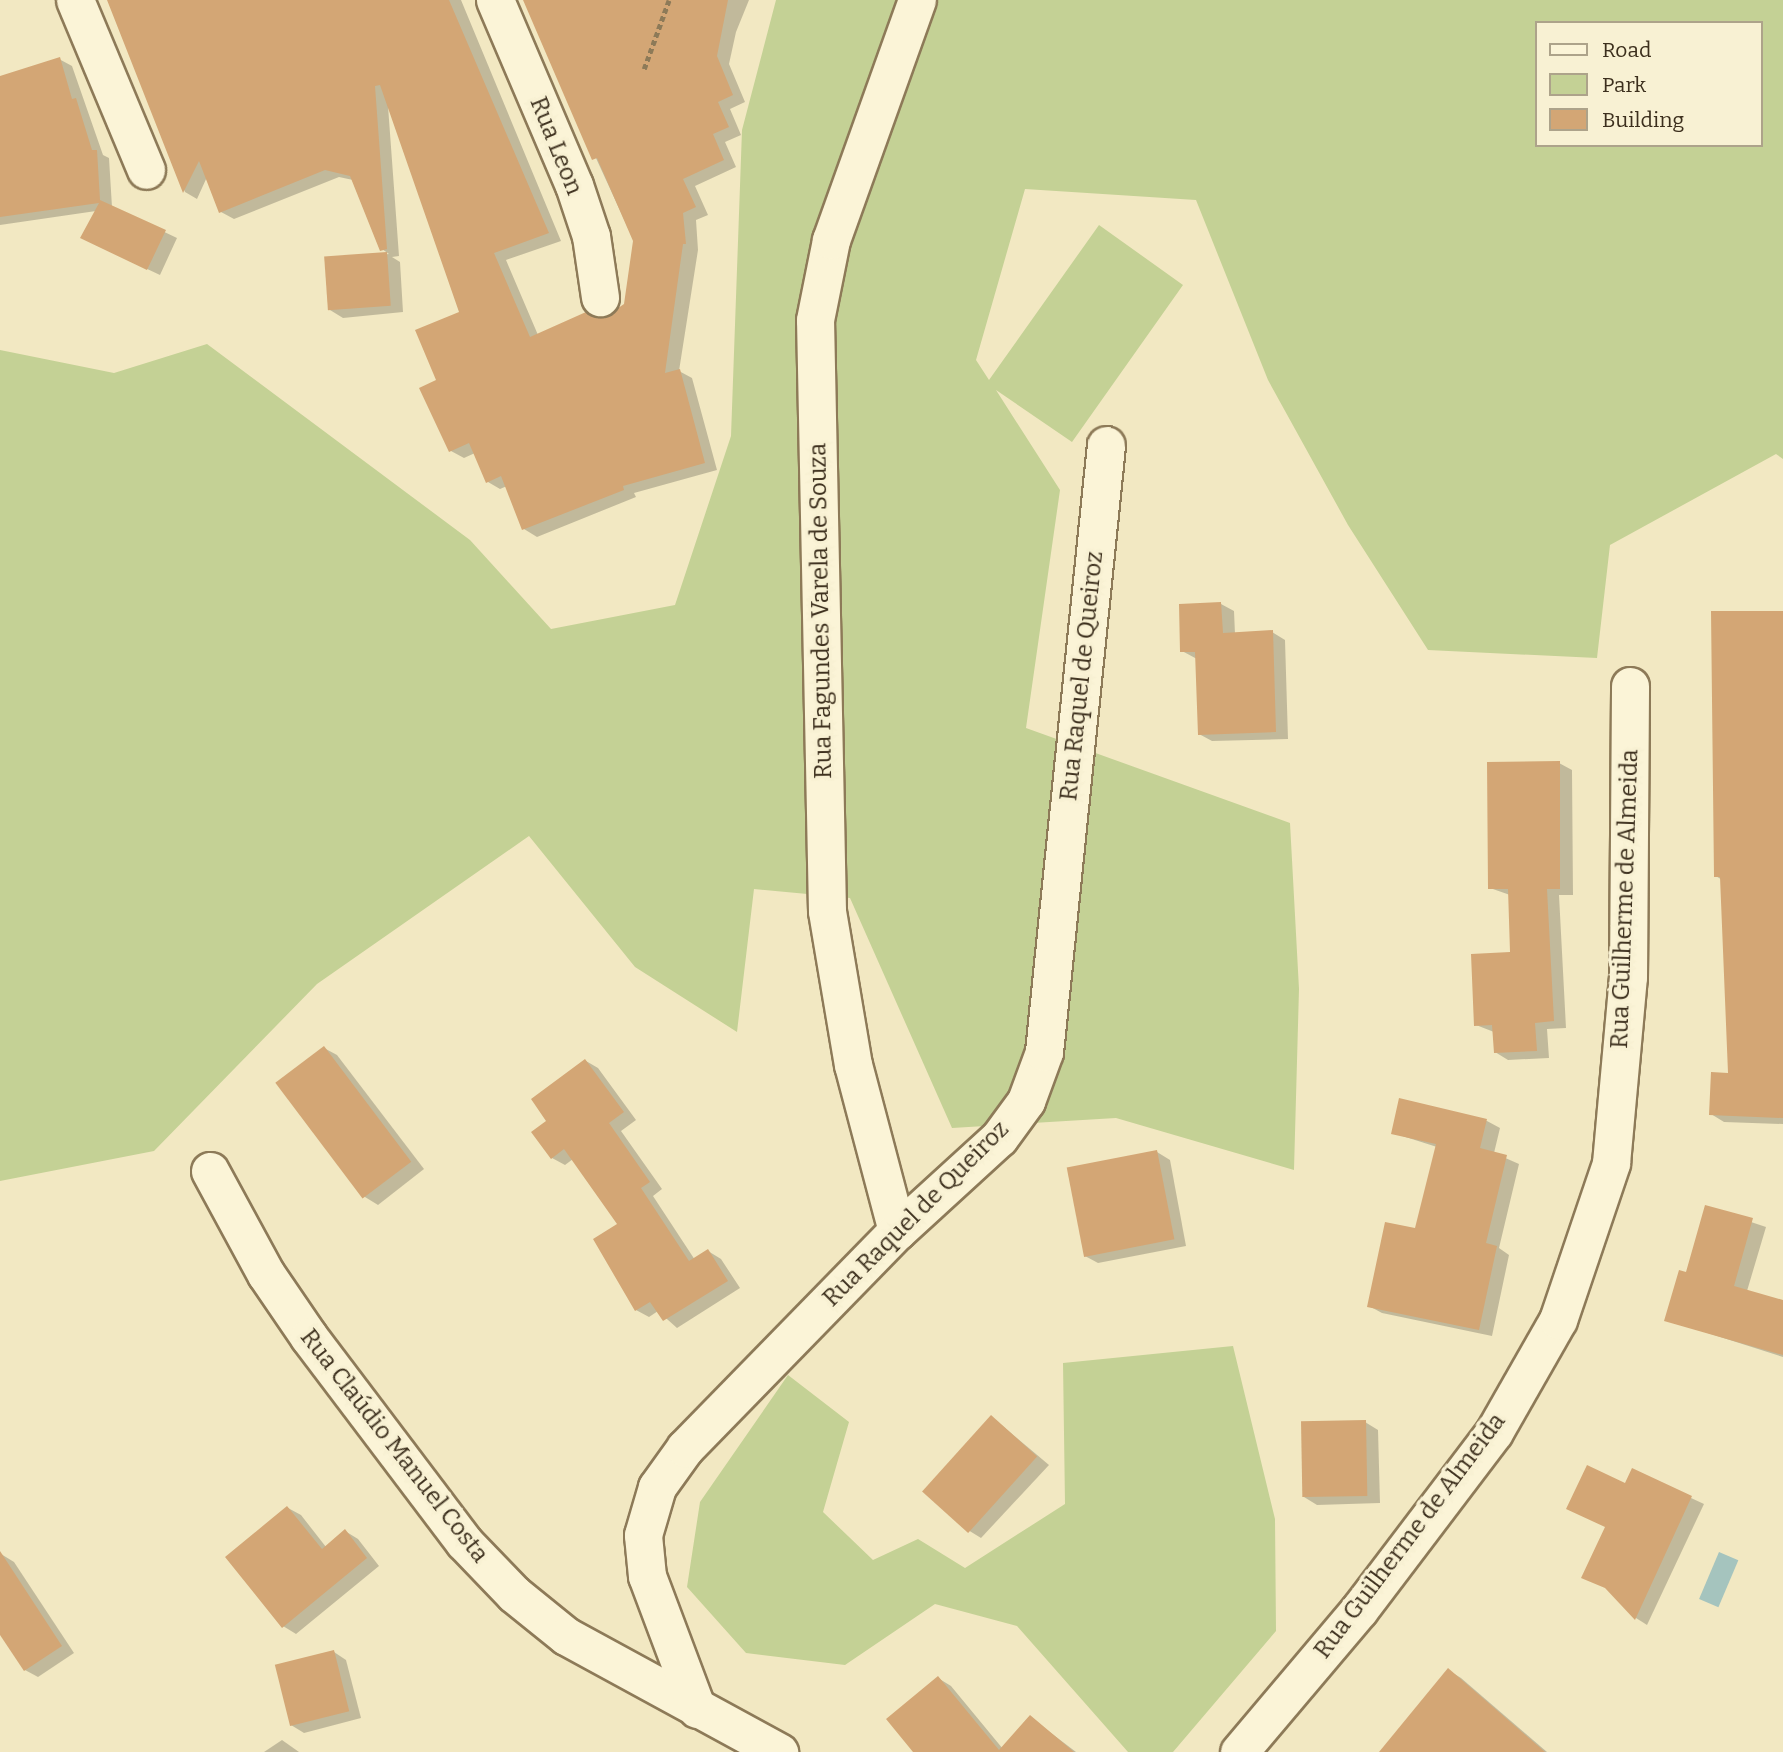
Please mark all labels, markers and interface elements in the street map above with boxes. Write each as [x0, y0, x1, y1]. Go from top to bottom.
legend [1534, 21, 1762, 147]
text: Road [1602, 37, 1651, 63]
text: Park [1602, 72, 1646, 98]
street label: Rua Leon [523, 93, 589, 199]
text: Building [1602, 107, 1684, 133]
street label: Rua Fagundes Varela de Souza [804, 443, 838, 779]
street label: Rua Raquel de Queiroz [1055, 550, 1109, 802]
street label: Rua Guilherme de Almeida [1605, 749, 1645, 1049]
street label: Rua Raquel de Queiroz [817, 1115, 1015, 1313]
street label: Rua Claúdio Manuel Costa [294, 1324, 494, 1568]
street label: Rua Guilherme de Almeida [1308, 1408, 1512, 1664]

